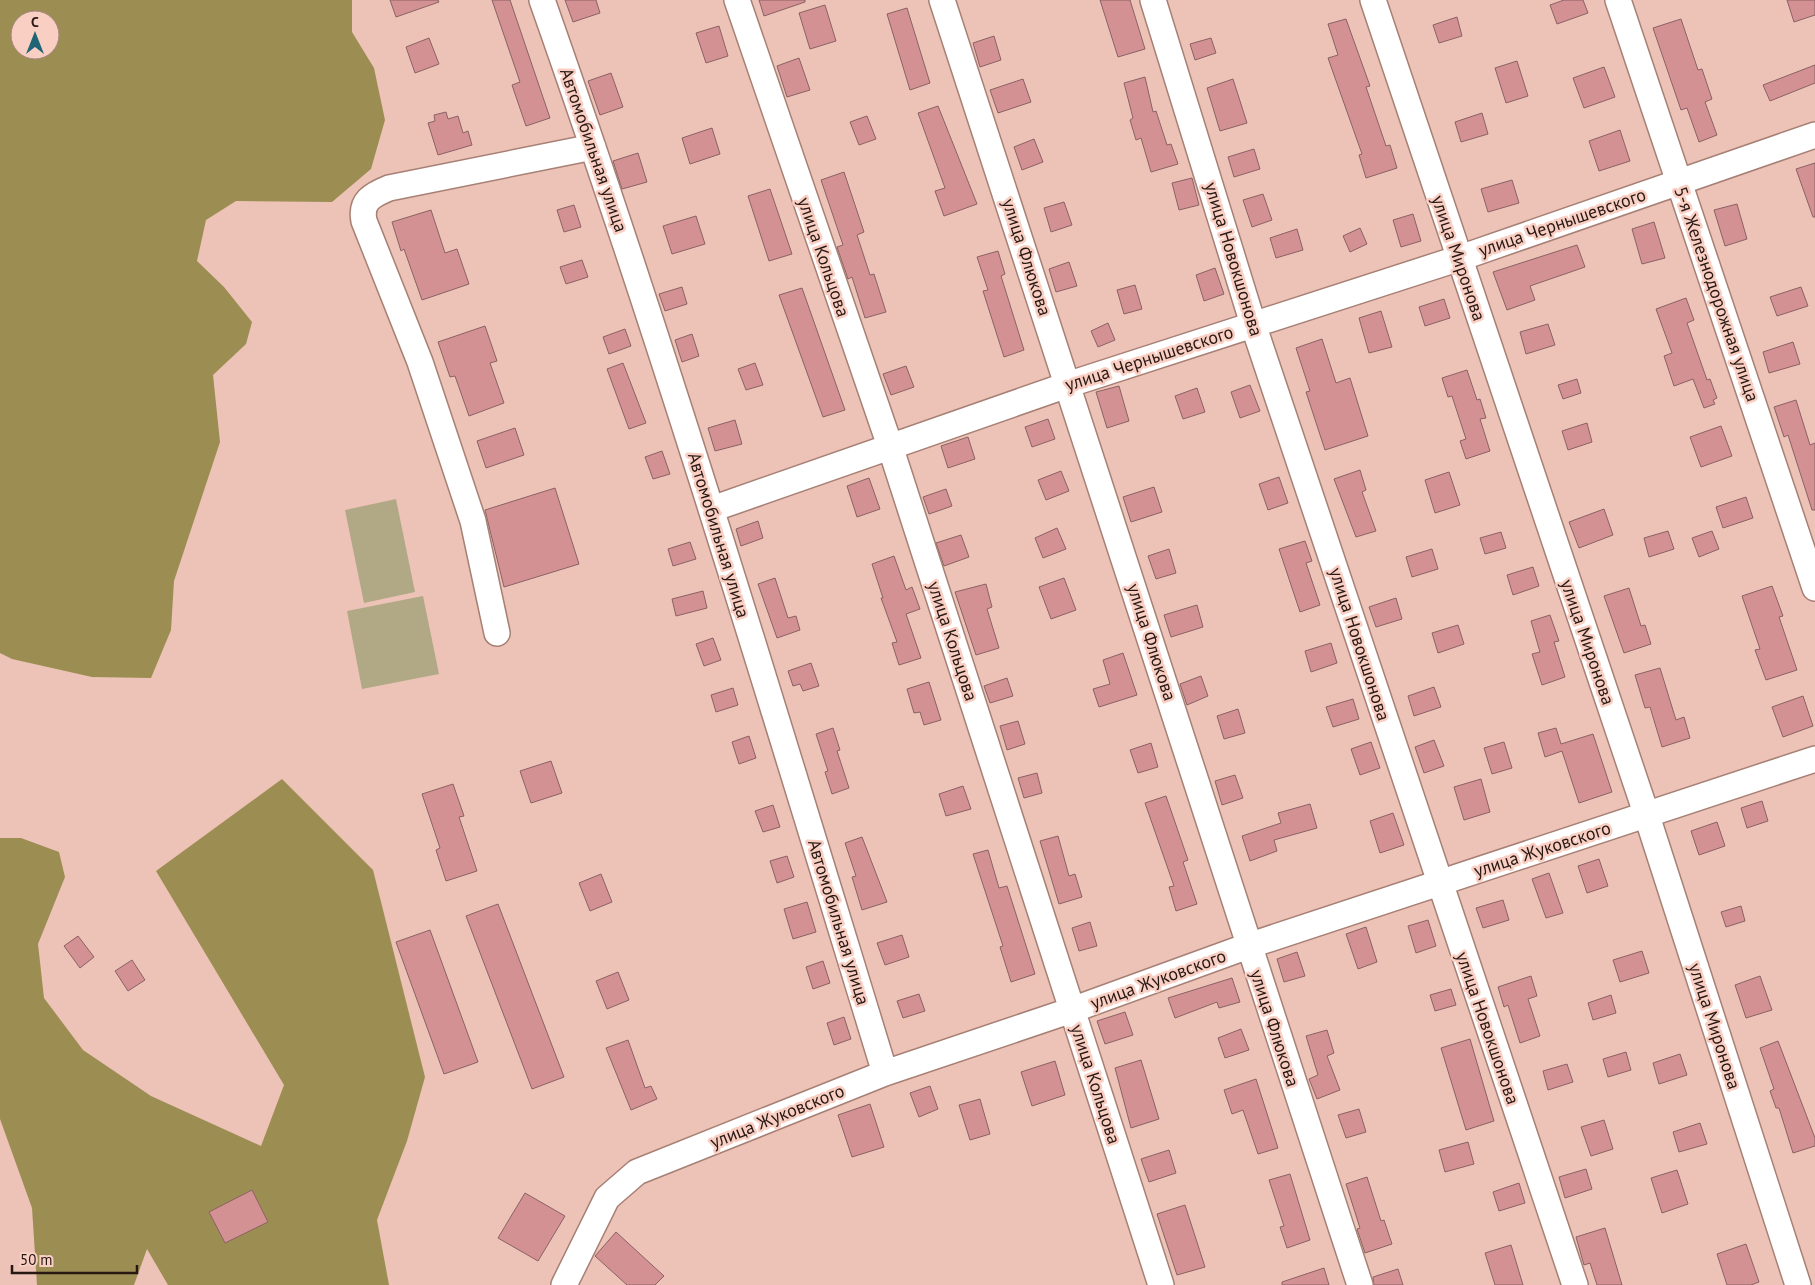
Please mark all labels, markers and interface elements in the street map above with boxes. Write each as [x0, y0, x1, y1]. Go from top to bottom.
north arrow [10, 10, 60, 60]
text: С [31, 13, 39, 31]
street label: Автомобильная улица [555, 65, 633, 235]
street label: улица Новокшонова [1200, 179, 1268, 339]
street label: улица Чернышевского [1475, 183, 1649, 261]
street label: 5-я Железнодорожная улица [1669, 183, 1765, 405]
street label: улица Миронова [1427, 192, 1491, 324]
street label: улица Кольцова [793, 194, 855, 320]
street label: улица Флюкова [997, 195, 1057, 319]
street label: улица Чернышевского [1062, 320, 1236, 396]
street label: Автомобильная улица [683, 449, 755, 621]
street label: улица Новокшонова [1324, 564, 1396, 724]
street label: улица Миронова [1556, 576, 1620, 708]
street label: улица Кольцова [923, 578, 983, 704]
street label: улица Флюкова [1122, 580, 1182, 704]
street label: улица Жуковского [1471, 816, 1613, 882]
street label: Автомобильная улица [803, 836, 875, 1008]
street label: улица Жуковского [1087, 944, 1229, 1014]
street label: улица Новокшонова [1451, 949, 1525, 1107]
street label: улица Миронова [1684, 960, 1746, 1092]
street label: улица Флюкова [1245, 966, 1305, 1090]
street label: улица Кольцова [1066, 1021, 1126, 1147]
street label: улица Жуковского [707, 1079, 847, 1153]
scale bar [12, 1242, 138, 1274]
text: 50 m [20, 1250, 53, 1269]

